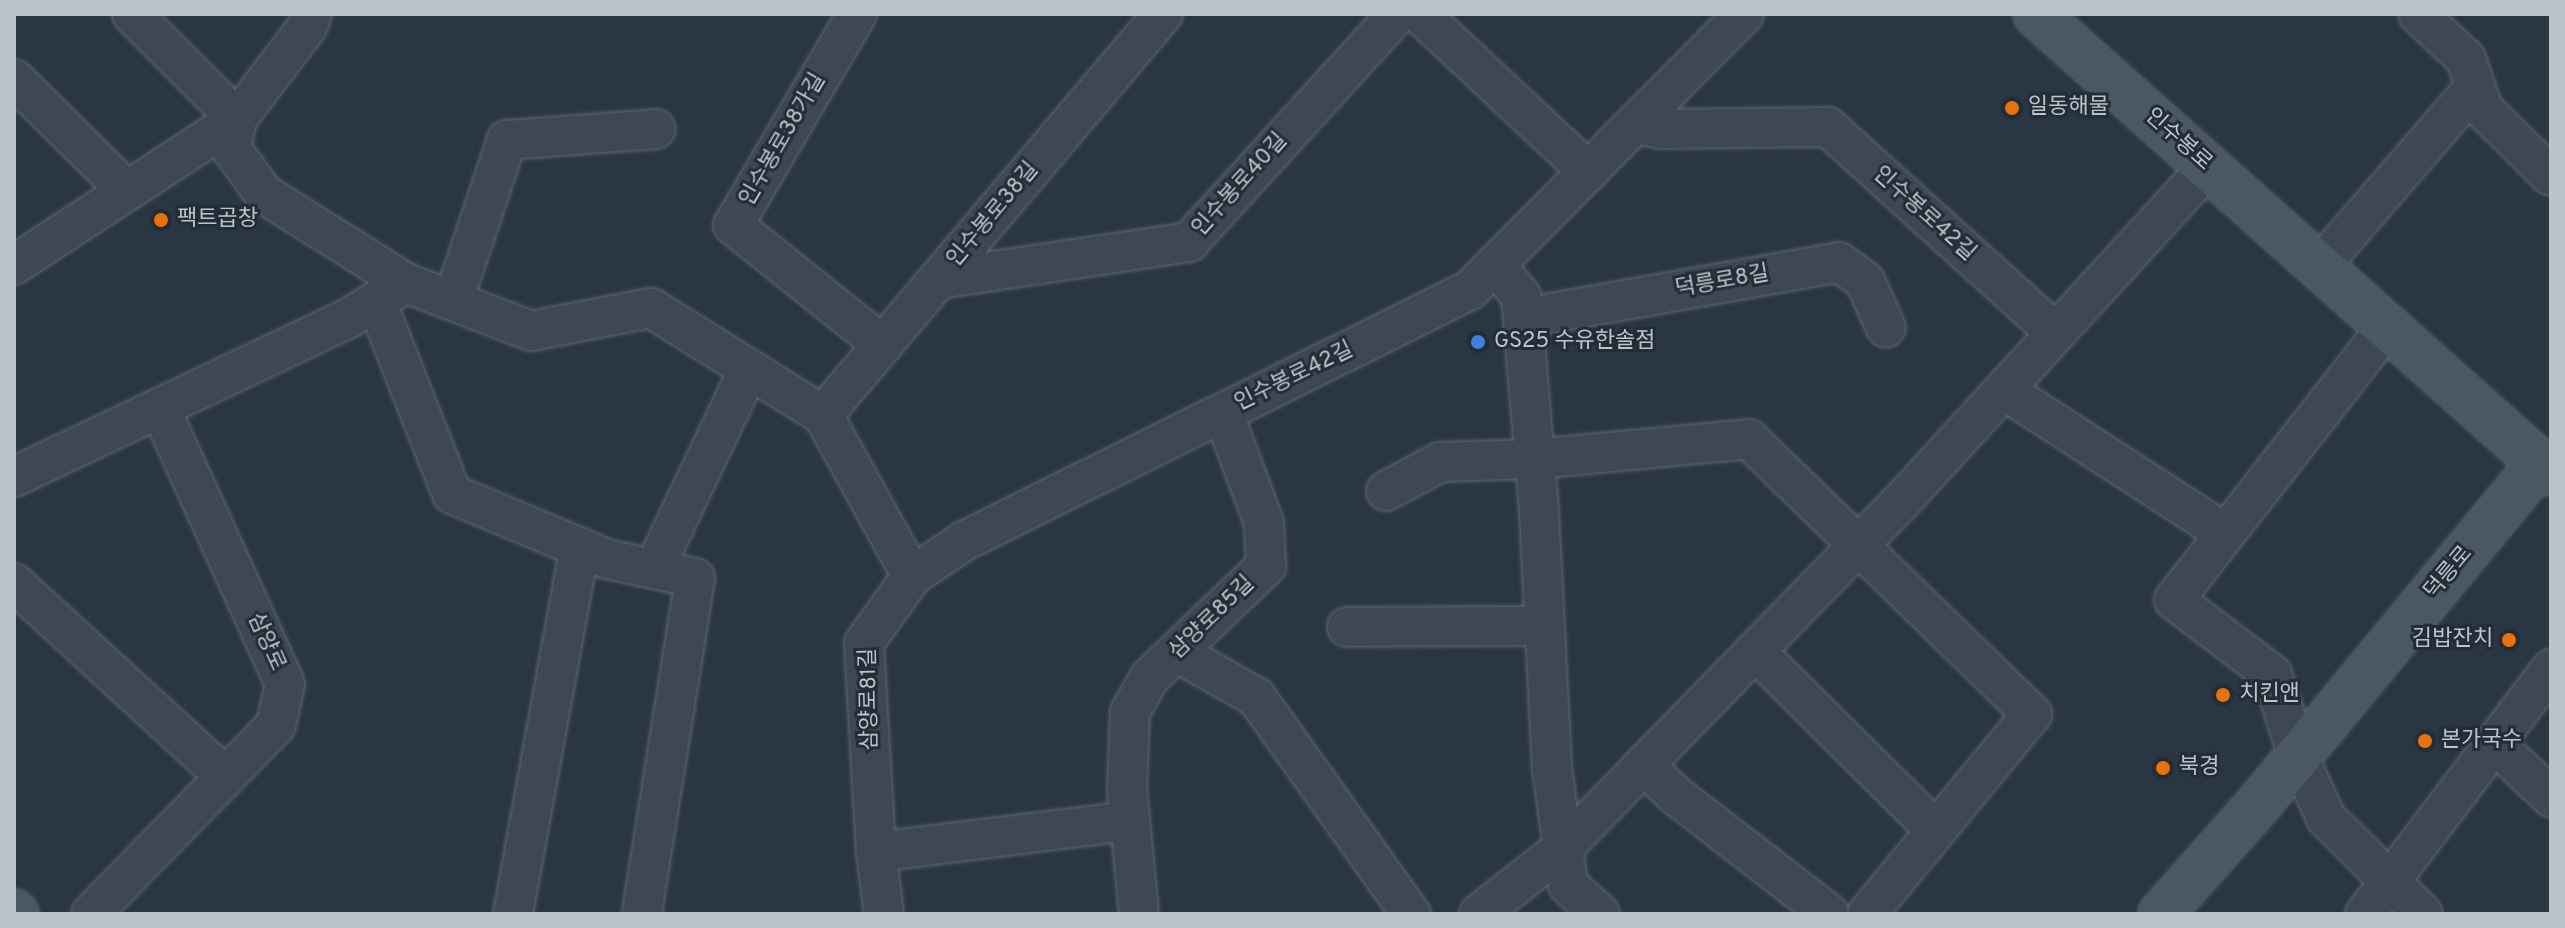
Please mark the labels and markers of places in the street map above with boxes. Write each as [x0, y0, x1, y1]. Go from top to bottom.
place label: 일동해물 [2028, 95, 2109, 121]
marker: 일동해물 [2003, 99, 2021, 117]
place label: 팩트곱창 [177, 207, 258, 233]
marker: 팩트곱창 [152, 211, 170, 229]
place label: GS25 수유한솔점 [1494, 329, 1656, 355]
marker: GS25 수유한솔점 [1469, 333, 1487, 351]
place label: 김밥잔치 [2412, 627, 2493, 653]
marker: 김밥잔치 [2500, 631, 2518, 649]
place label: 치킨앤 [2239, 682, 2300, 708]
marker: 치킨앤 [2214, 686, 2232, 704]
place label: 본가국수 [2441, 728, 2522, 754]
marker: 본가국수 [2416, 732, 2434, 750]
place label: 북경 [2179, 755, 2219, 781]
marker: 북경 [2154, 759, 2172, 777]

